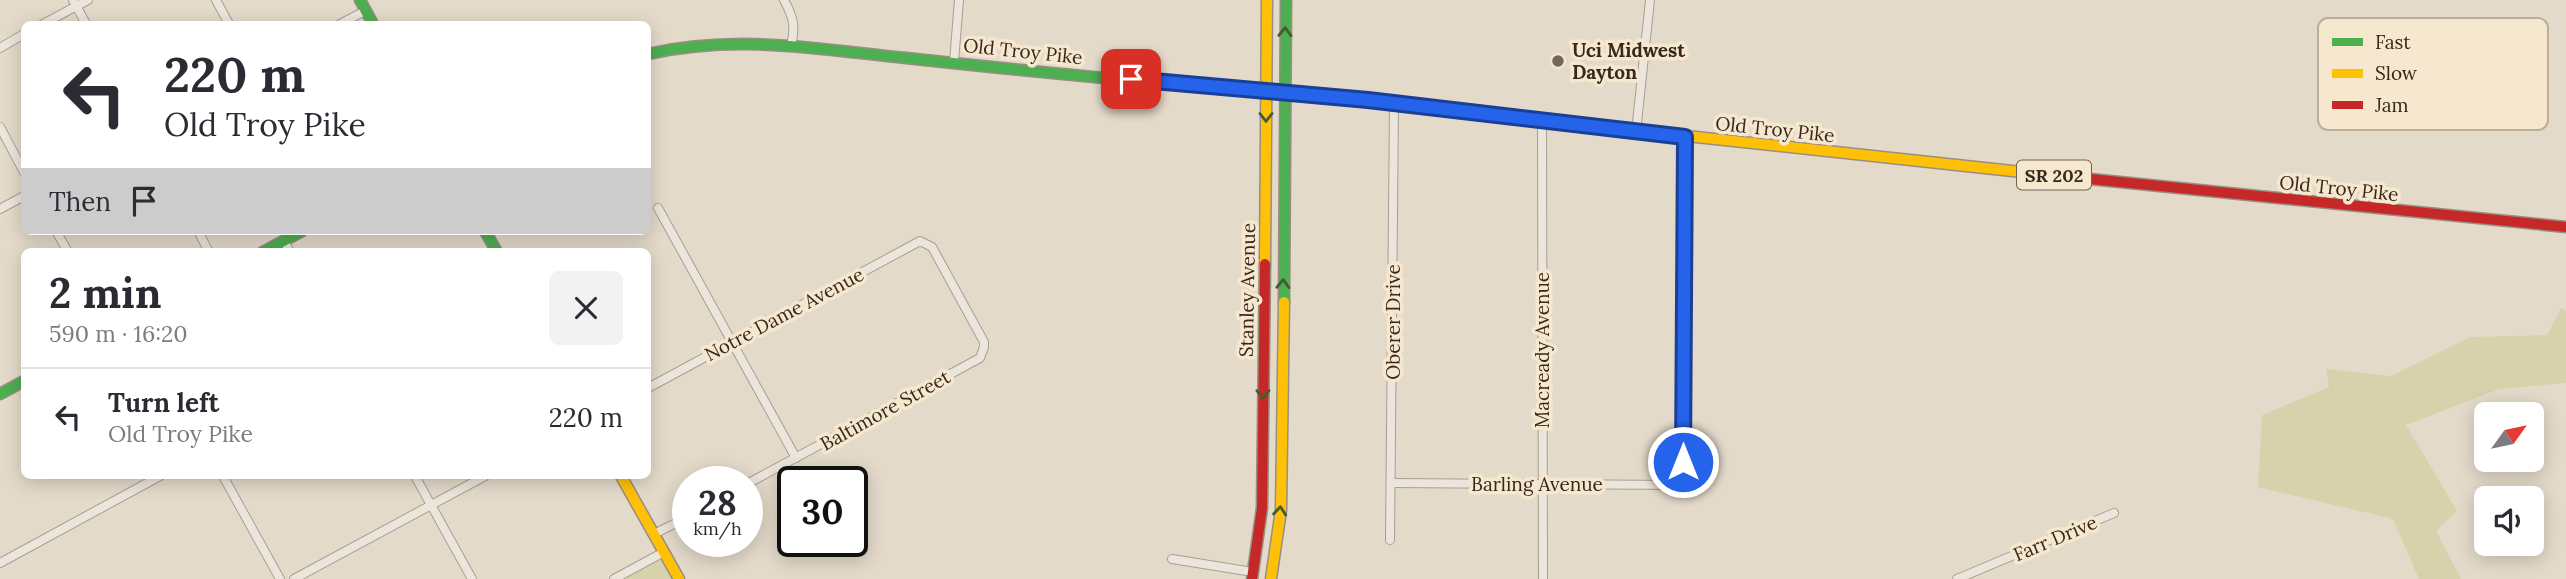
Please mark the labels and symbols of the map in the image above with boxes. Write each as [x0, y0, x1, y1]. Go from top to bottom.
legend [2318, 18, 2548, 130]
one-way arrow [1277, 26, 1293, 37]
text: Fast [2375, 30, 2411, 54]
street label: Old Troy Pike [962, 33, 1084, 69]
place label: Uci Midwest Dayton [1572, 38, 1686, 84]
pin [1101, 49, 1161, 109]
marker: Uci Midwest Dayton [1550, 53, 1566, 69]
text: Slow [2375, 61, 2418, 85]
text: Jam [2374, 93, 2409, 117]
street label: Old Troy Pike [1714, 111, 1836, 147]
one-way arrow [1258, 112, 1274, 123]
road number: SR 202 [2017, 160, 2091, 190]
street label: Old Troy Pike [2278, 170, 2400, 206]
street label: Stanley Avenue [1234, 223, 1260, 357]
street label: Notre Dame Avenue [700, 262, 868, 366]
street label: Oberer Drive [1381, 264, 1405, 380]
street label: Macready Avenue [1530, 272, 1554, 428]
one-way arrow [1275, 278, 1291, 289]
street label: Baltimore Street [816, 364, 955, 456]
one-way arrow [1255, 389, 1271, 399]
north arrow [2474, 402, 2544, 472]
position arrow [1646, 425, 1720, 499]
speed limit sign: 30 [777, 466, 868, 557]
street label: Barling Avenue [1471, 472, 1603, 496]
one-way arrow [1272, 506, 1287, 517]
street label: Farr Drive [2010, 510, 2100, 566]

